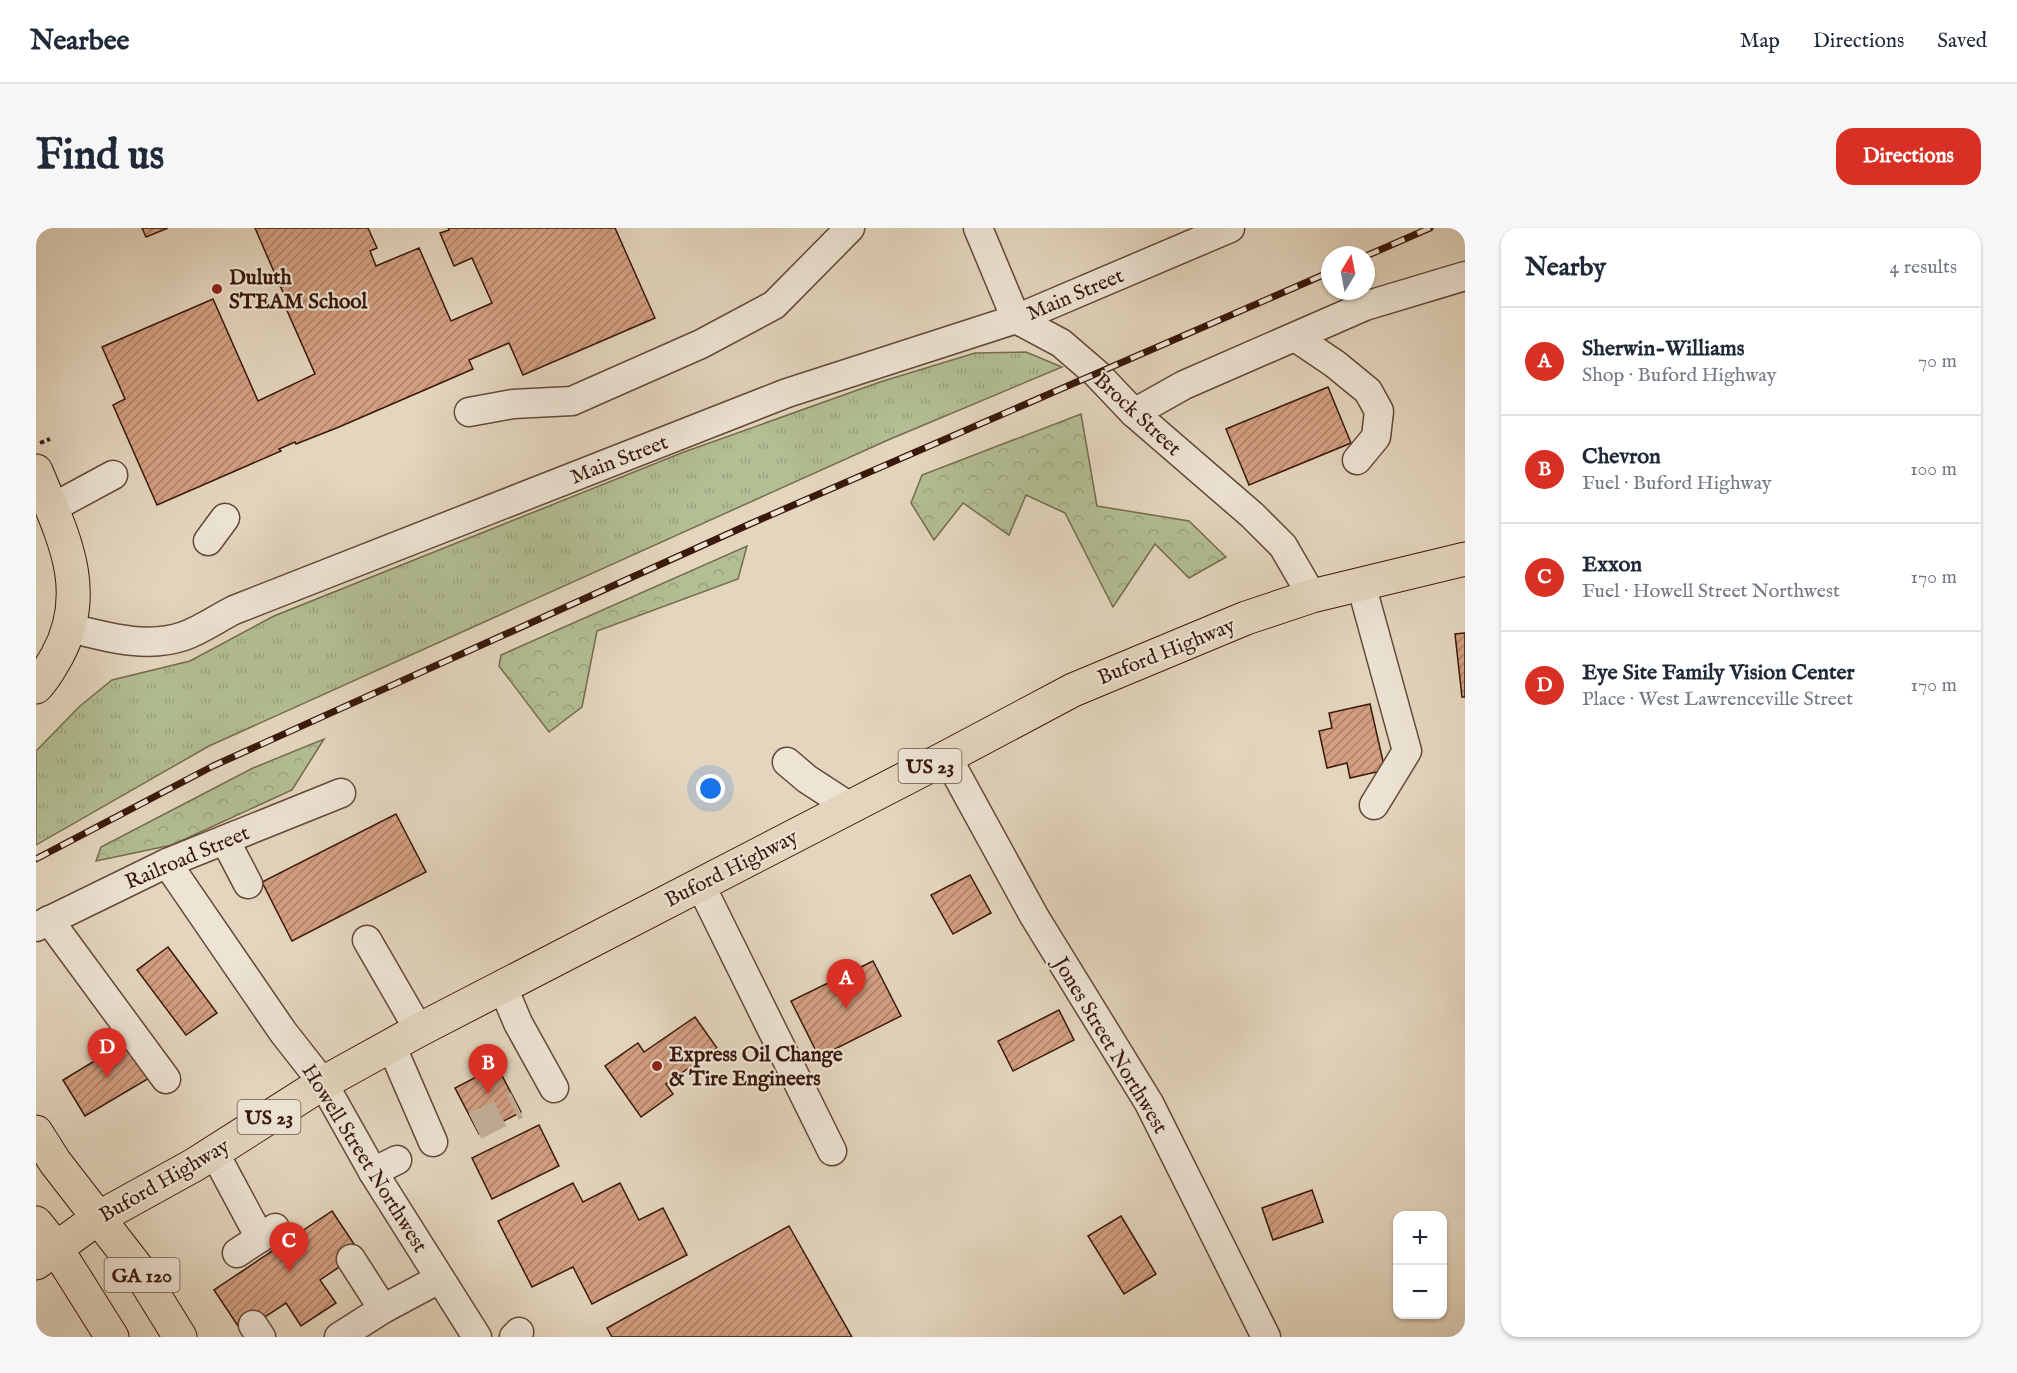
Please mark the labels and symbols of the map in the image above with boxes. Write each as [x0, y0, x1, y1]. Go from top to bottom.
north arrow [1321, 246, 1375, 300]
street label: Main Street [1023, 263, 1128, 328]
place label: Duluth STEAM School [229, 265, 369, 316]
marker: Duluth STEAM School [210, 282, 224, 296]
street label: Brock Street [1088, 368, 1186, 462]
street label: Main Street [567, 429, 672, 491]
street label: Buford Highway [1094, 612, 1240, 692]
road number: US 23 [898, 749, 962, 783]
your location [696, 774, 725, 803]
street label: Railroad Street [121, 820, 254, 897]
street label: Buford Highway [661, 824, 803, 914]
street label: Jones Street Northwest [1045, 951, 1173, 1139]
pin: A [826, 960, 866, 1009]
pin: D [88, 1028, 126, 1078]
place label: Express Oil Change & Tire Engineers [669, 1042, 843, 1093]
pin: B [468, 1044, 508, 1094]
street label: Howell Street Northwest [295, 1059, 433, 1258]
marker: Express Oil Change & Tire Engineers [650, 1059, 664, 1073]
road number: US 23 [238, 1100, 300, 1134]
street label: Buford Highway [95, 1133, 235, 1229]
pin: C [270, 1222, 308, 1272]
road number: GA 120 [104, 1258, 180, 1292]

